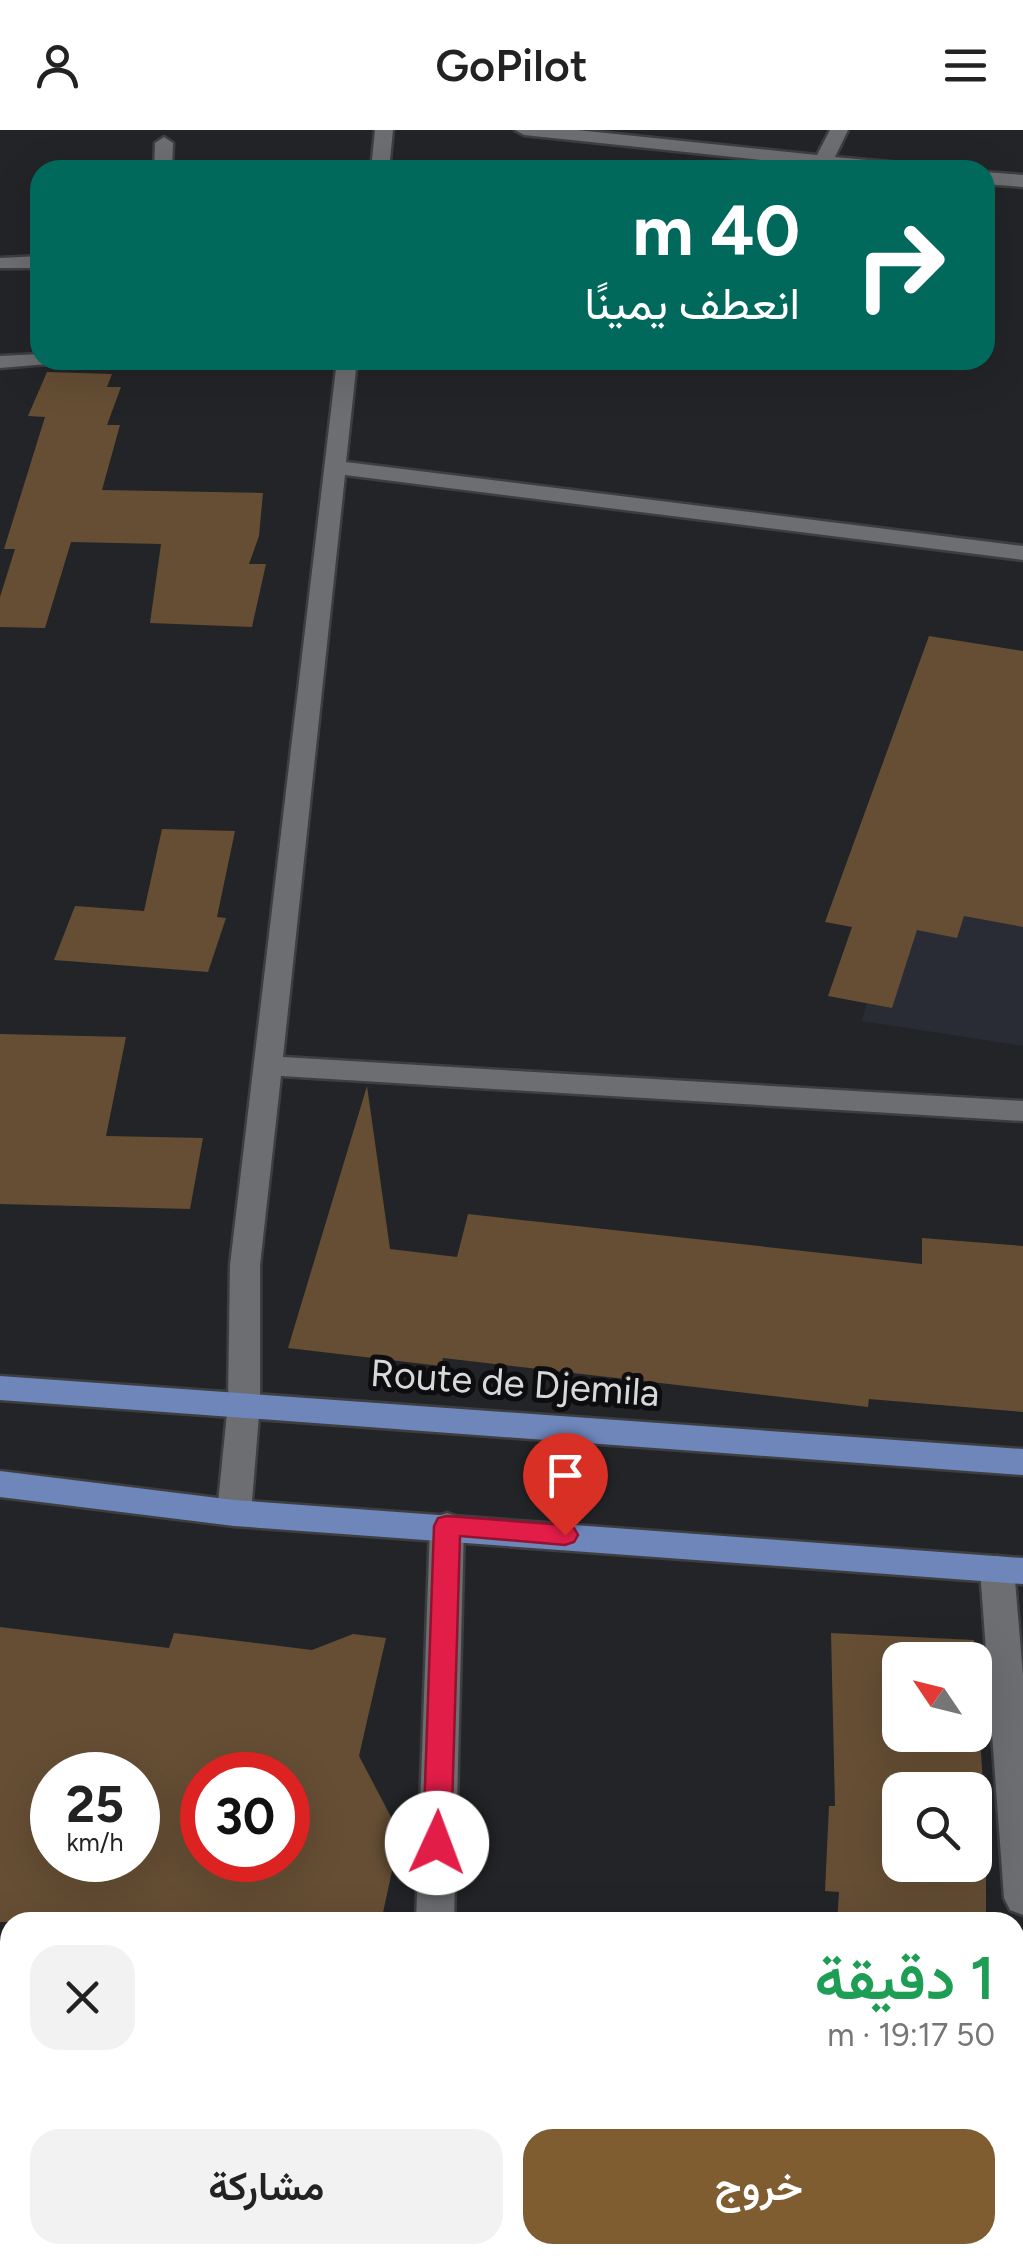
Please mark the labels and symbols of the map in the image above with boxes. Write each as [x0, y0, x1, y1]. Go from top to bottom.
street label: Route de Djemila [369, 1350, 661, 1416]
pin [523, 1433, 608, 1536]
north arrow [882, 1642, 992, 1752]
speed limit sign: 30 [180, 1752, 310, 1882]
position arrow [385, 1791, 489, 1895]

